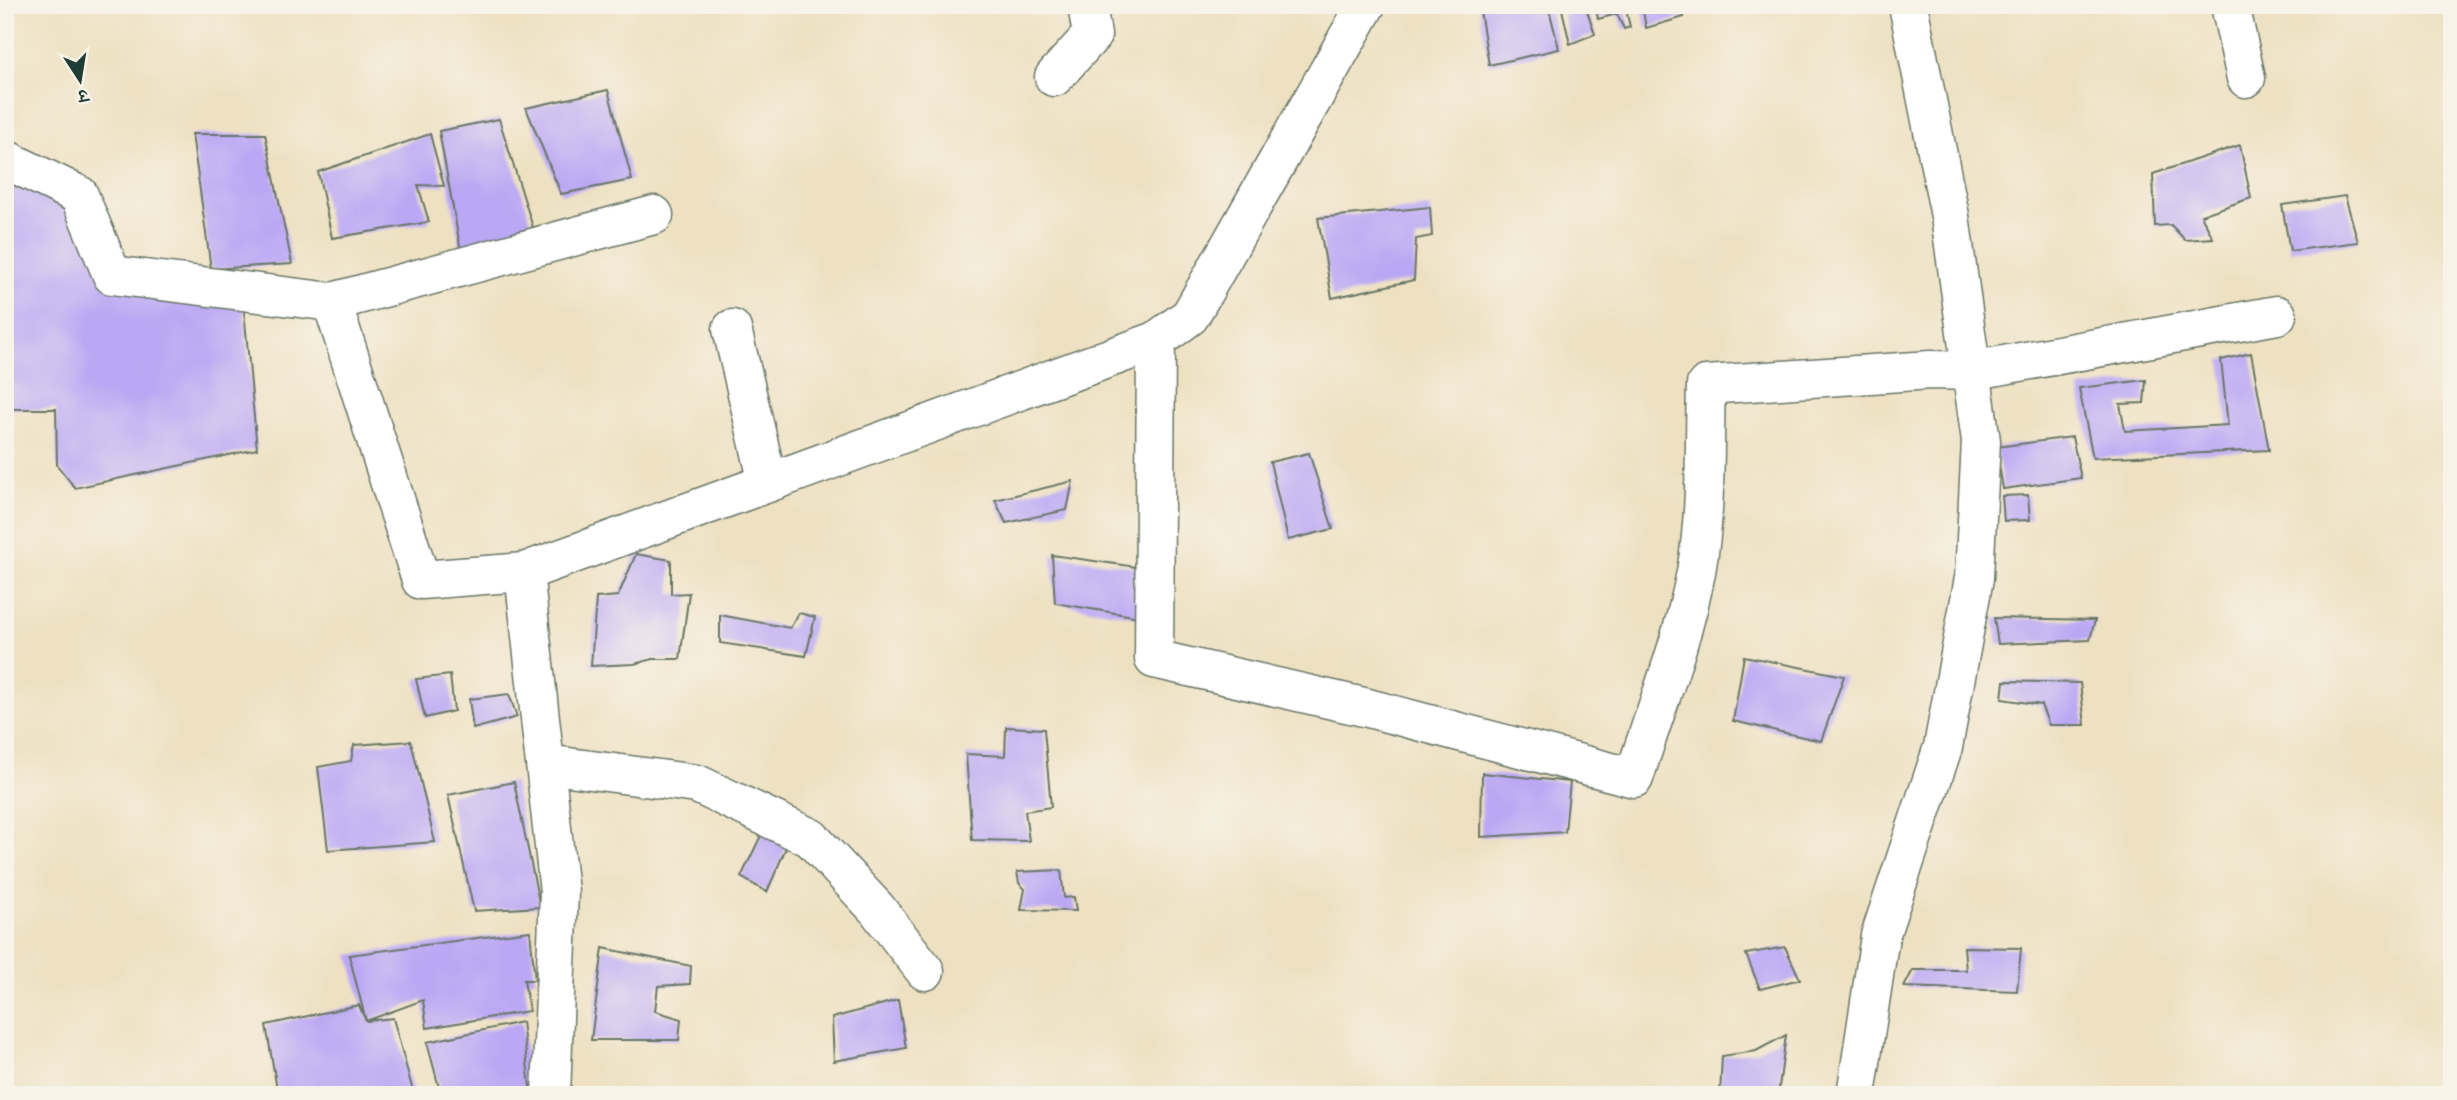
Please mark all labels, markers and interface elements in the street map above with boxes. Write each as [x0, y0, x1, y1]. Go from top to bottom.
north arrow [46, 46, 116, 116]
text: उ [75, 82, 92, 108]

